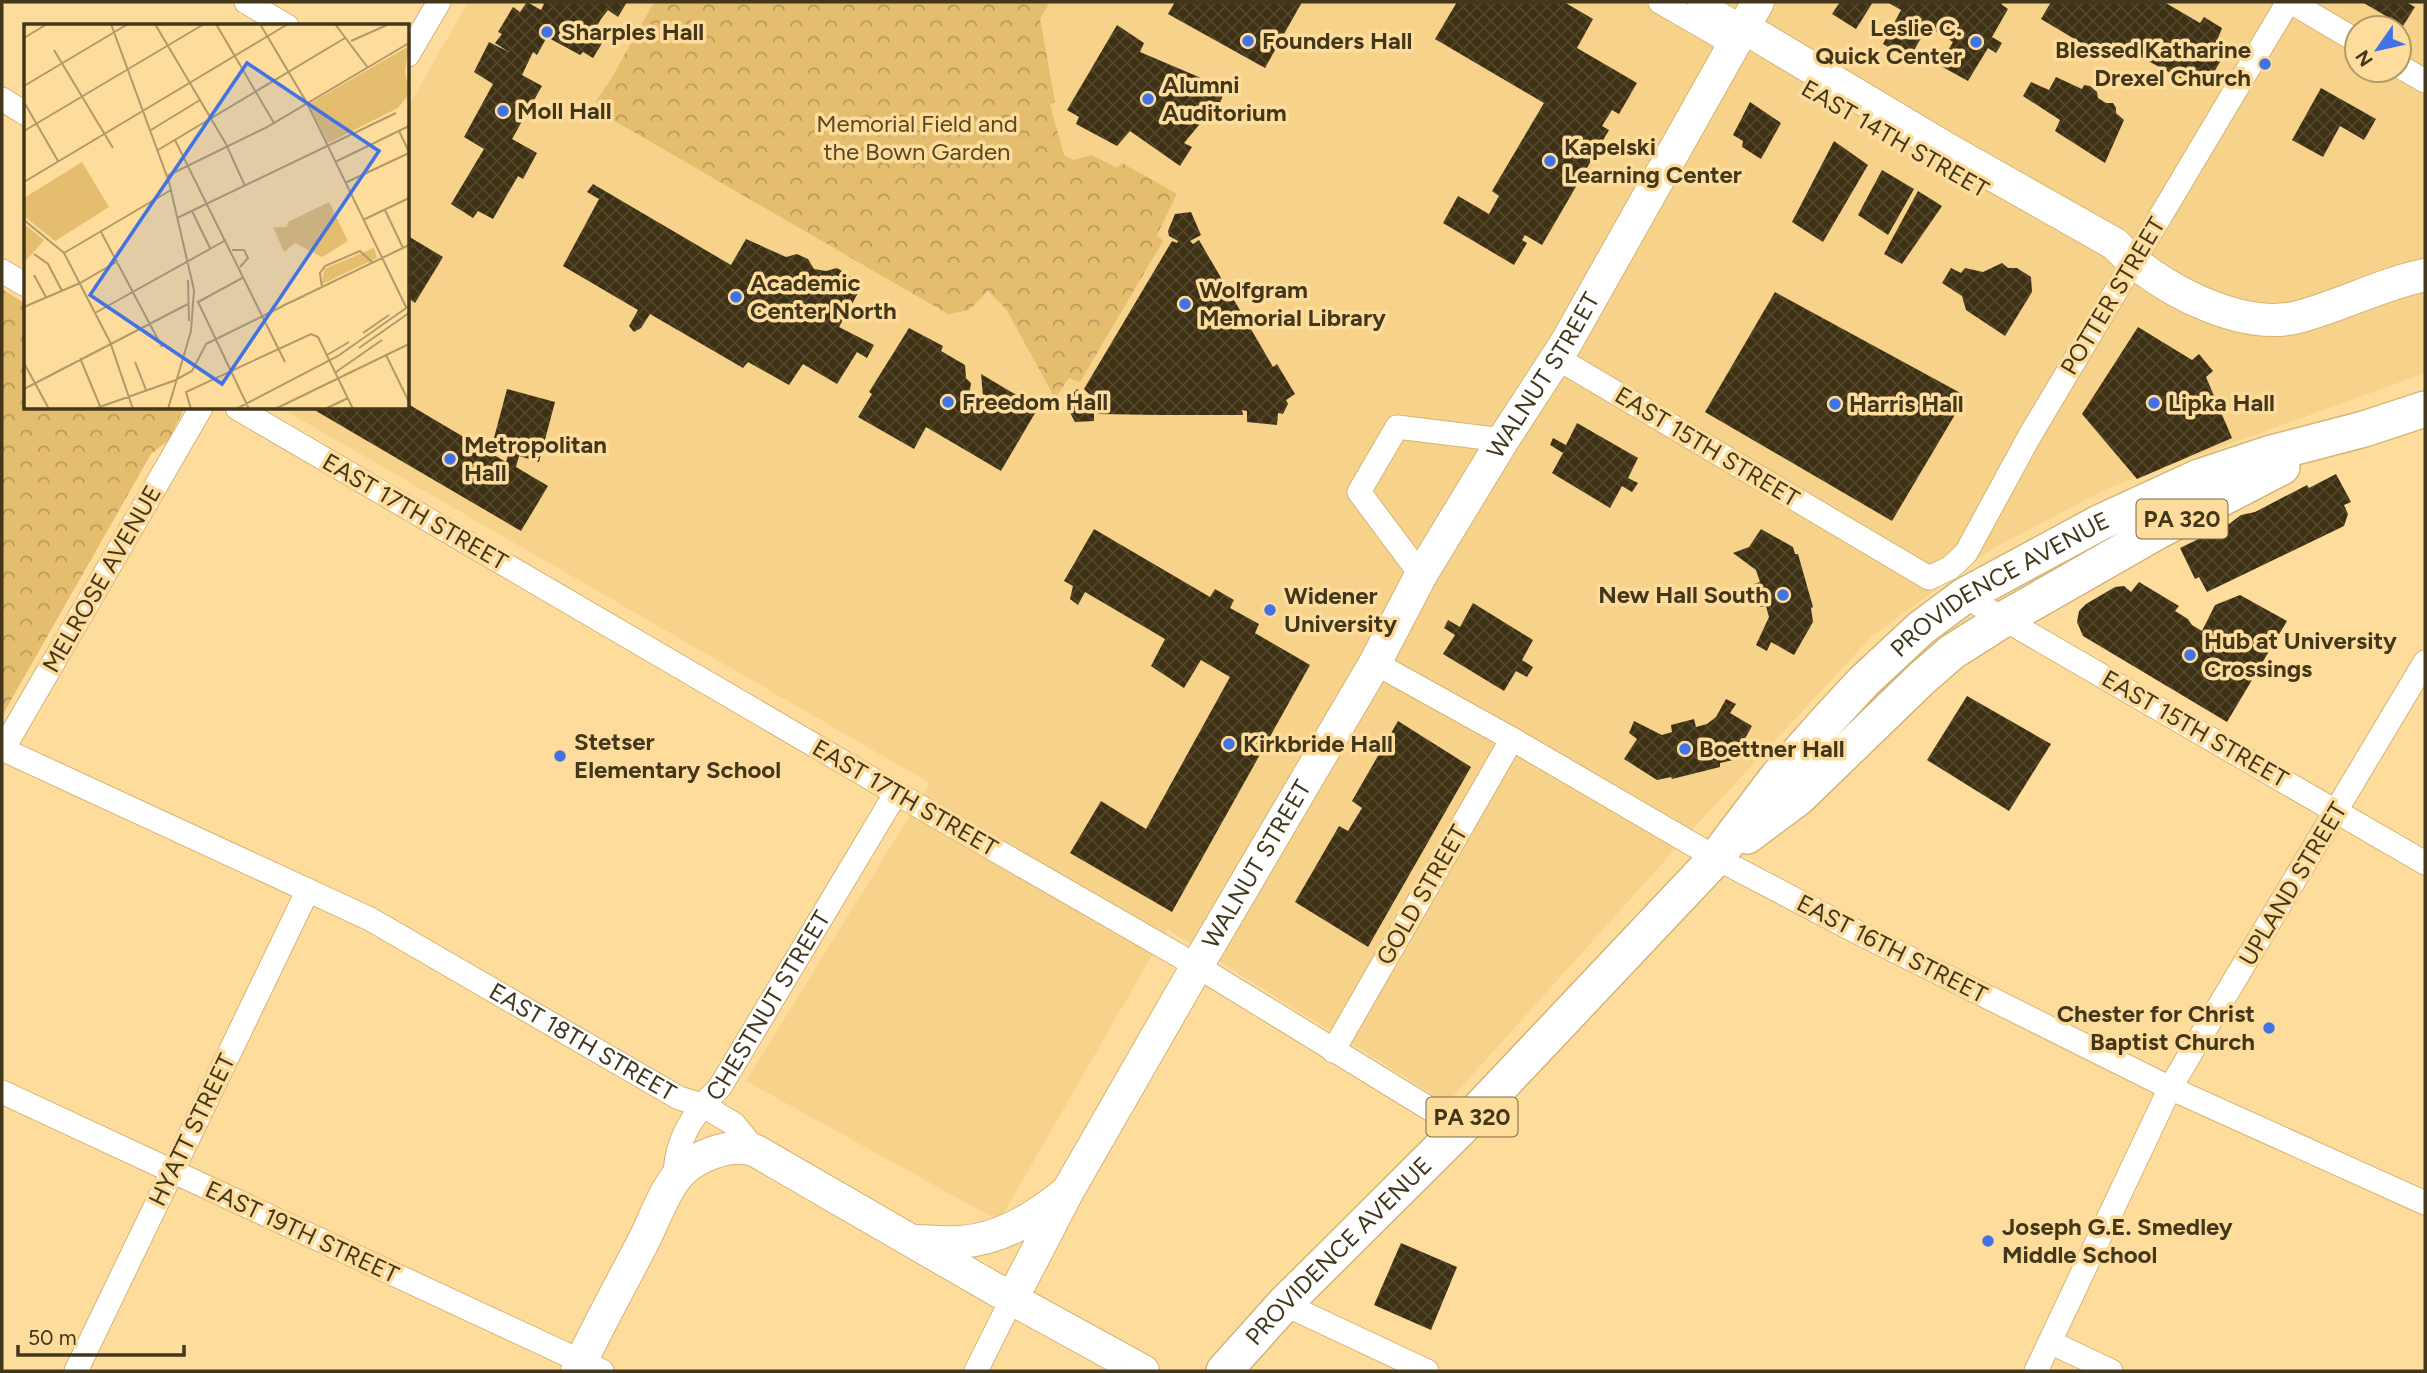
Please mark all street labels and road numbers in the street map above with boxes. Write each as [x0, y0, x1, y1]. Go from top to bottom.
street label: EAST 14TH STREET [1797, 73, 1994, 204]
street label: POTTER STREET [2054, 212, 2171, 380]
street label: WALNUT STREET [1480, 287, 1606, 463]
street label: EAST 15TH STREET [1610, 380, 1805, 513]
street label: EAST 17TH STREET [317, 447, 513, 576]
street label: MELROSE AVENUE [36, 480, 167, 678]
road number: PA 320 [2136, 499, 2228, 538]
street label: PROVIDENCE AVENUE [1884, 505, 2114, 663]
street label: EAST 15TH STREET [2097, 664, 2293, 794]
street label: EAST 17TH STREET [807, 733, 1003, 862]
street label: WALNUT STREET [1196, 775, 1317, 953]
street label: UPLAND STREET [2232, 797, 2353, 971]
street label: GOLD STREET [1370, 820, 1473, 970]
street label: EAST 16TH STREET [1792, 888, 1992, 1009]
street label: CHESTNUT STREET [699, 905, 836, 1107]
street label: EAST 18TH STREET [484, 976, 681, 1107]
street label: HYATT STREET [142, 1049, 241, 1211]
road number: PA 320 [1426, 1098, 1518, 1136]
street label: PROVIDENCE AVENUE [1239, 1150, 1438, 1351]
street label: EAST 19TH STREET [201, 1174, 403, 1289]

